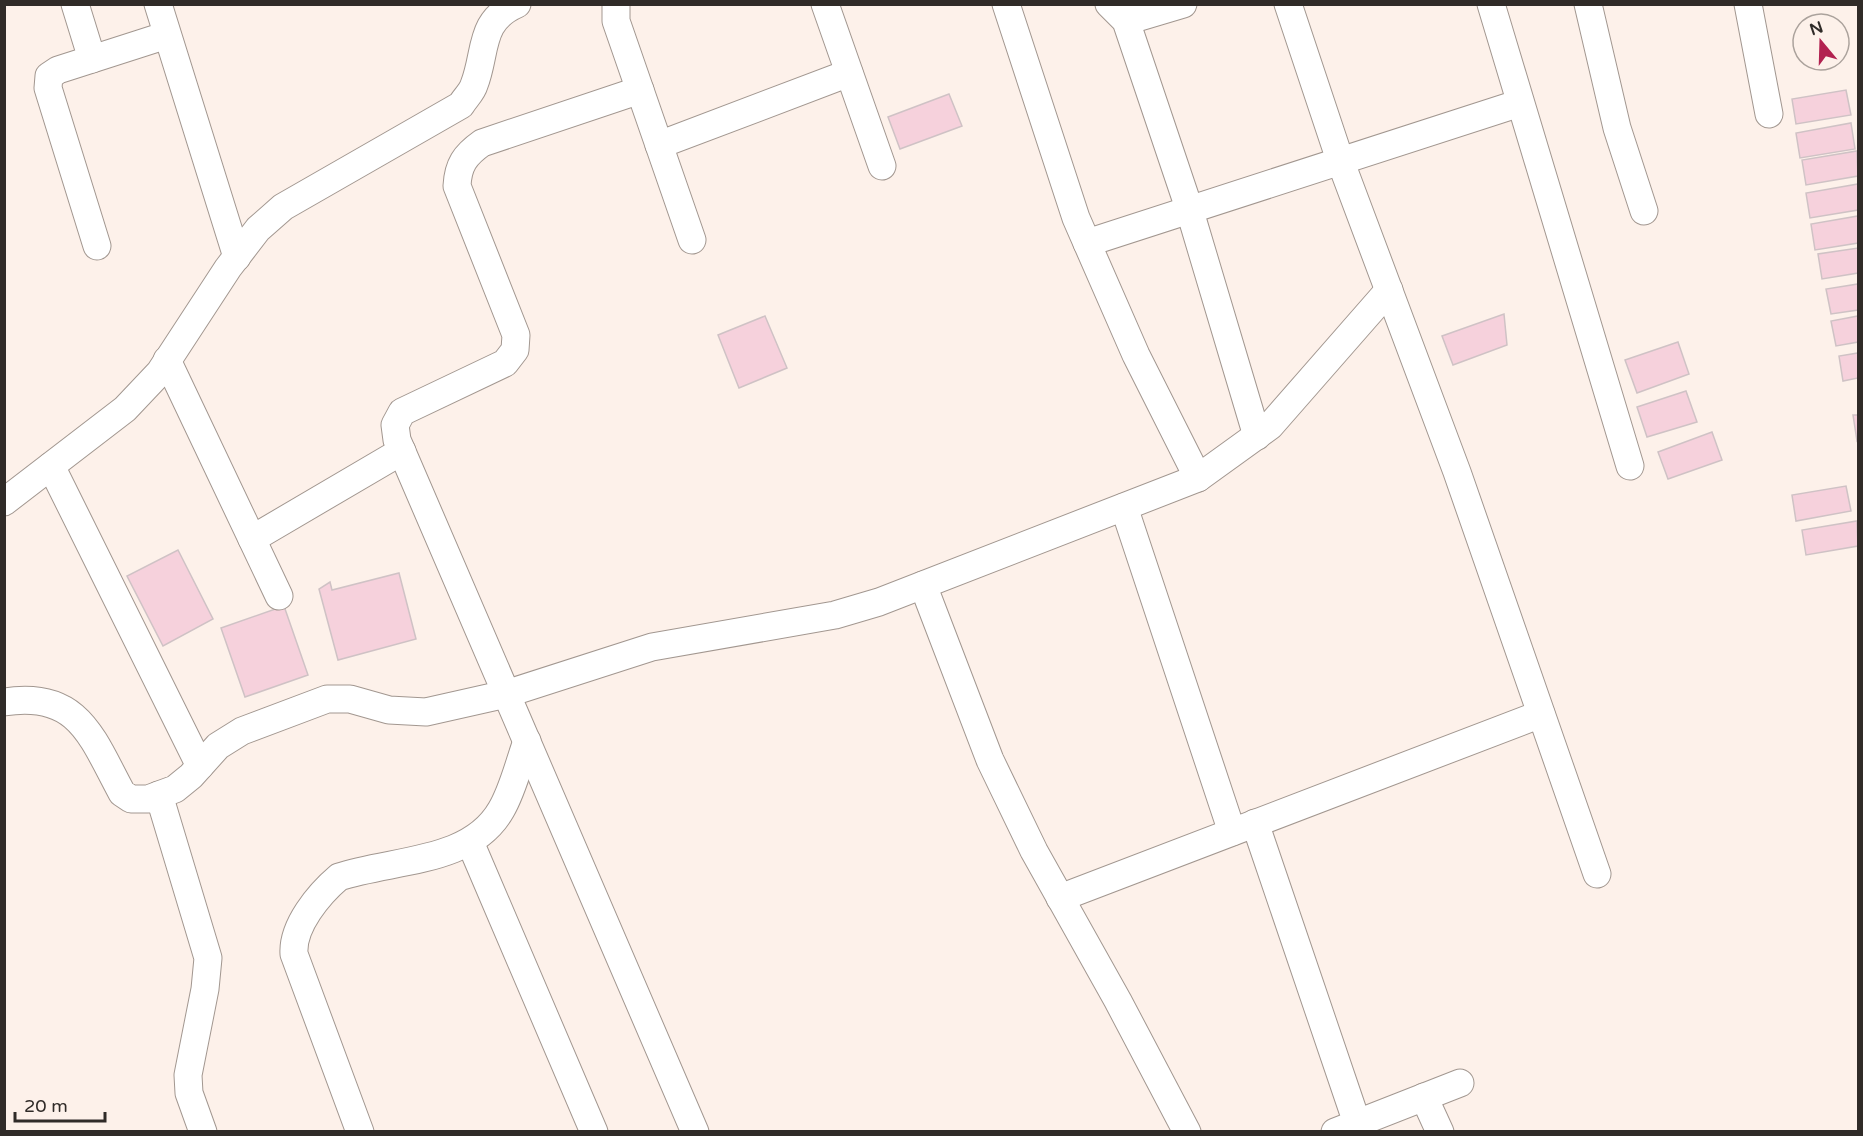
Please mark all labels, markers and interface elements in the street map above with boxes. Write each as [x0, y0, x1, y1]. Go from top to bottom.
north arrow [1791, 12, 1851, 72]
text: N [1807, 17, 1826, 40]
scale bar [15, 1085, 105, 1123]
text: 20 m [24, 1095, 68, 1117]

